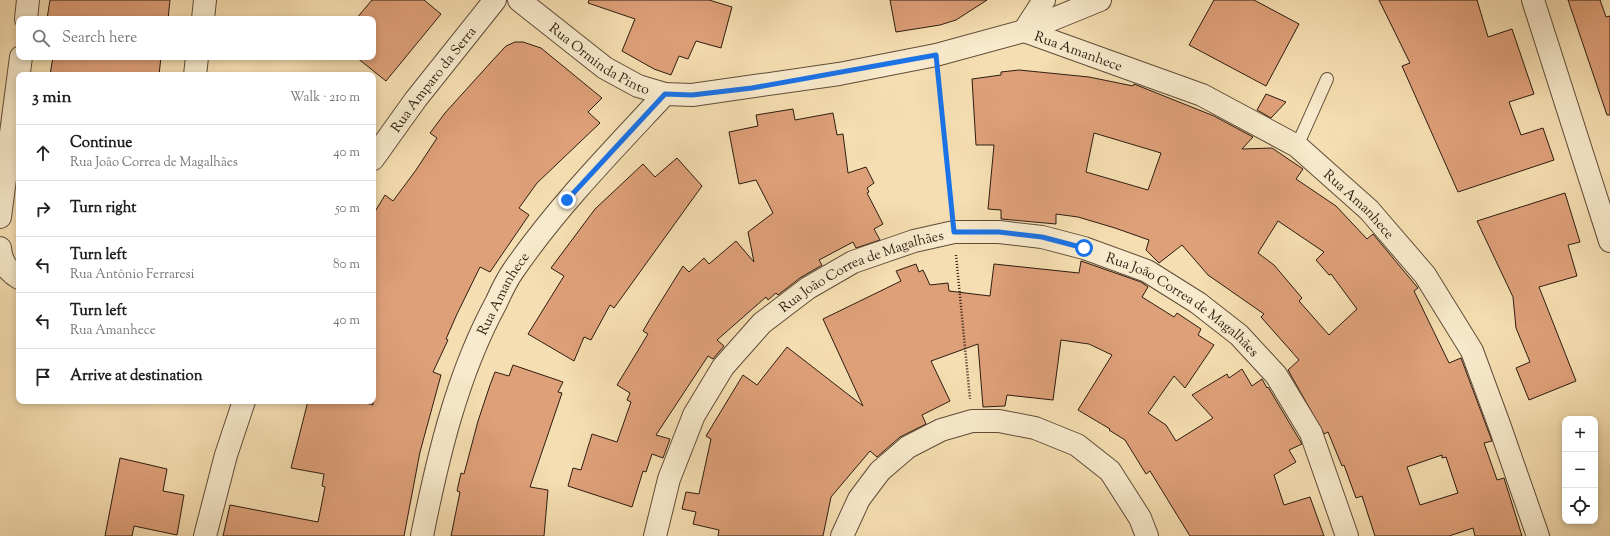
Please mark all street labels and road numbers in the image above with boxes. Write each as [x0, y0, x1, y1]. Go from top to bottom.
street label: Rua Orminda Pinto [544, 19, 652, 101]
street label: Rua Amparo da Serra [387, 23, 482, 137]
street label: Rua Amanhece [1031, 28, 1125, 78]
street label: Rua Amanhece [1318, 166, 1398, 244]
street label: Rua João Correa de Magalhães [776, 227, 946, 319]
street label: Rua Amanhece [473, 249, 535, 339]
street label: Rua João Correa de Magalhães [1103, 249, 1263, 362]

